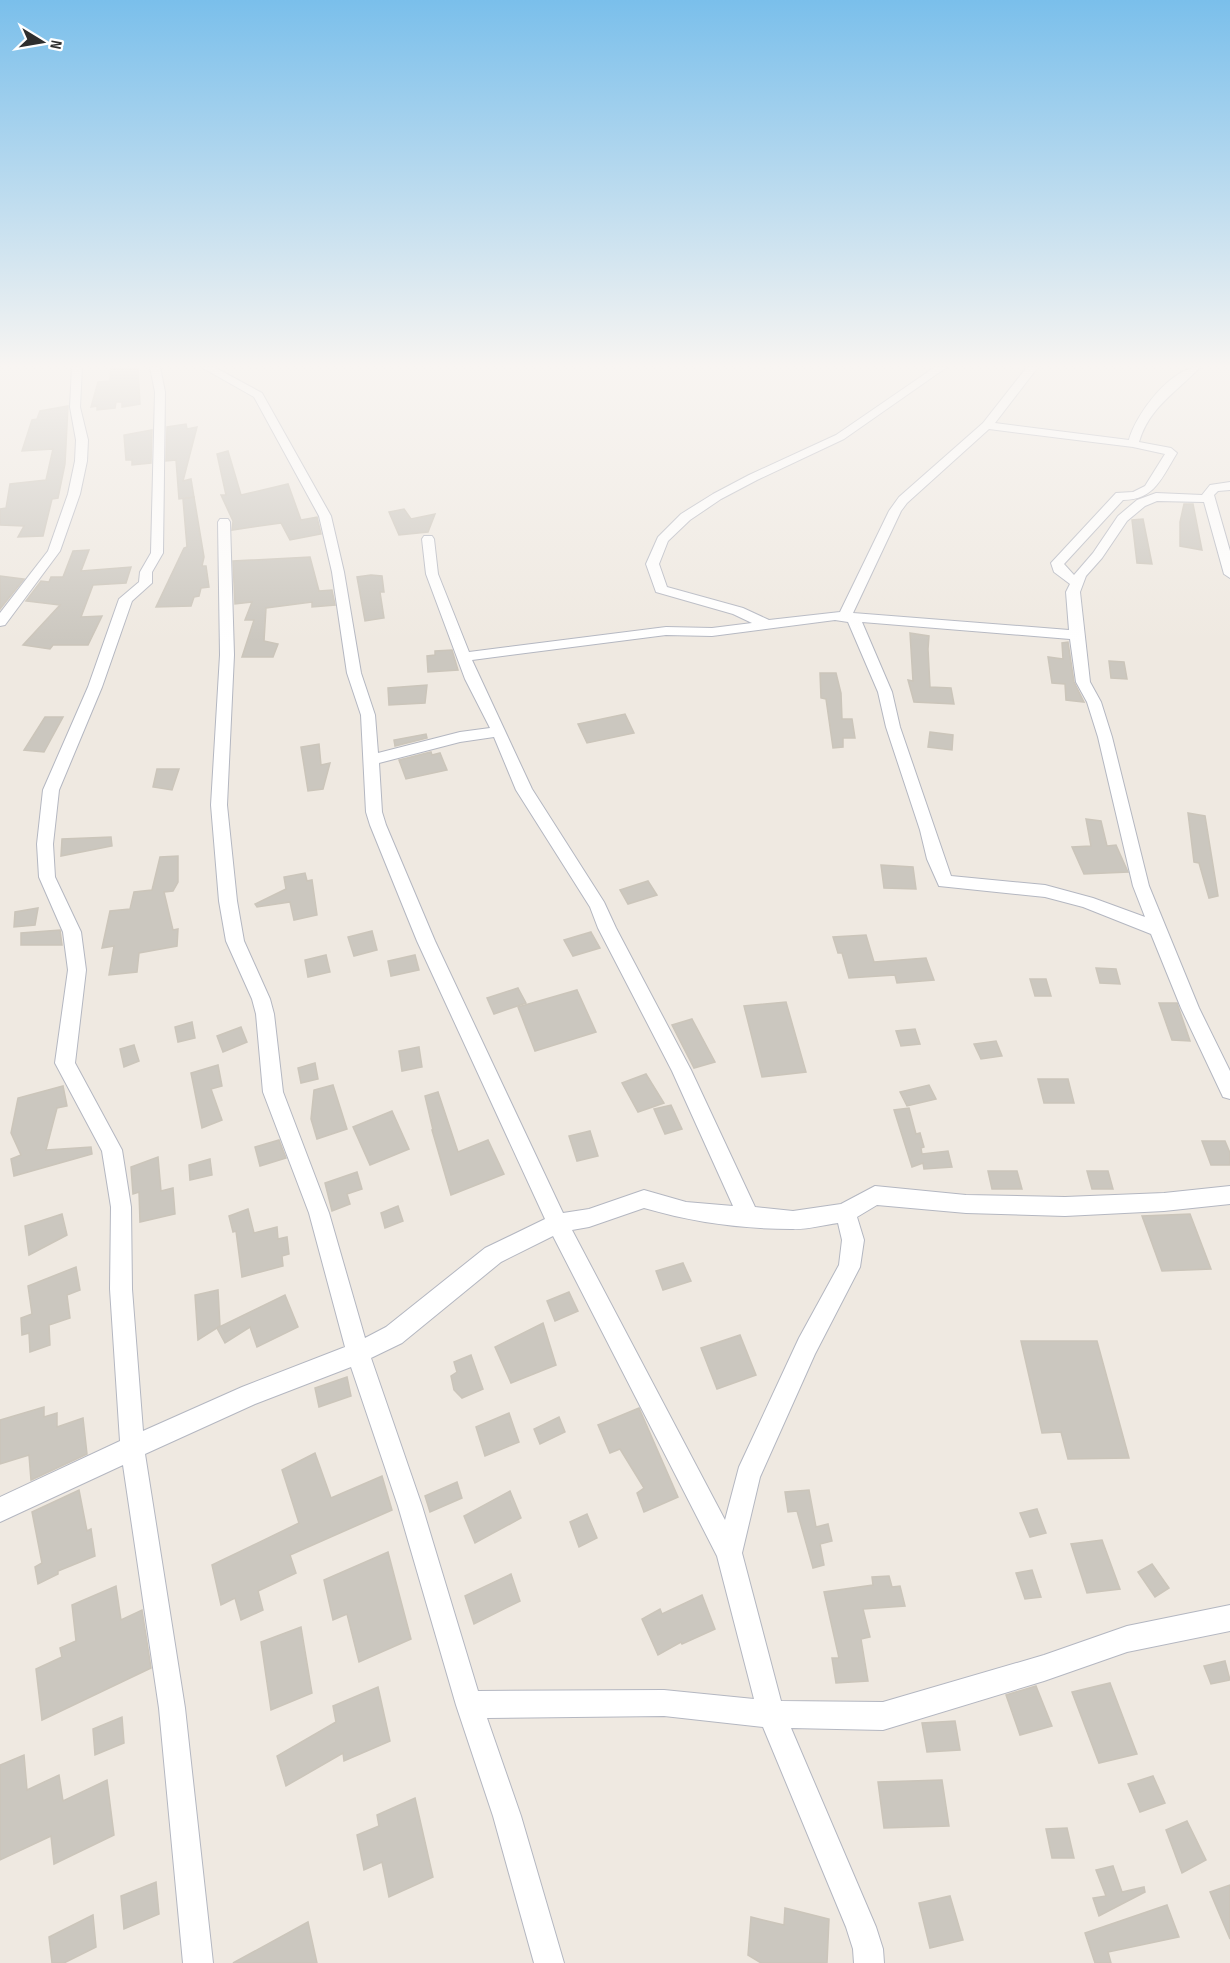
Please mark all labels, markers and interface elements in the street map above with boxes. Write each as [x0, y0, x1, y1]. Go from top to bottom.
north arrow [12, 12, 72, 72]
text: N [45, 39, 65, 51]

